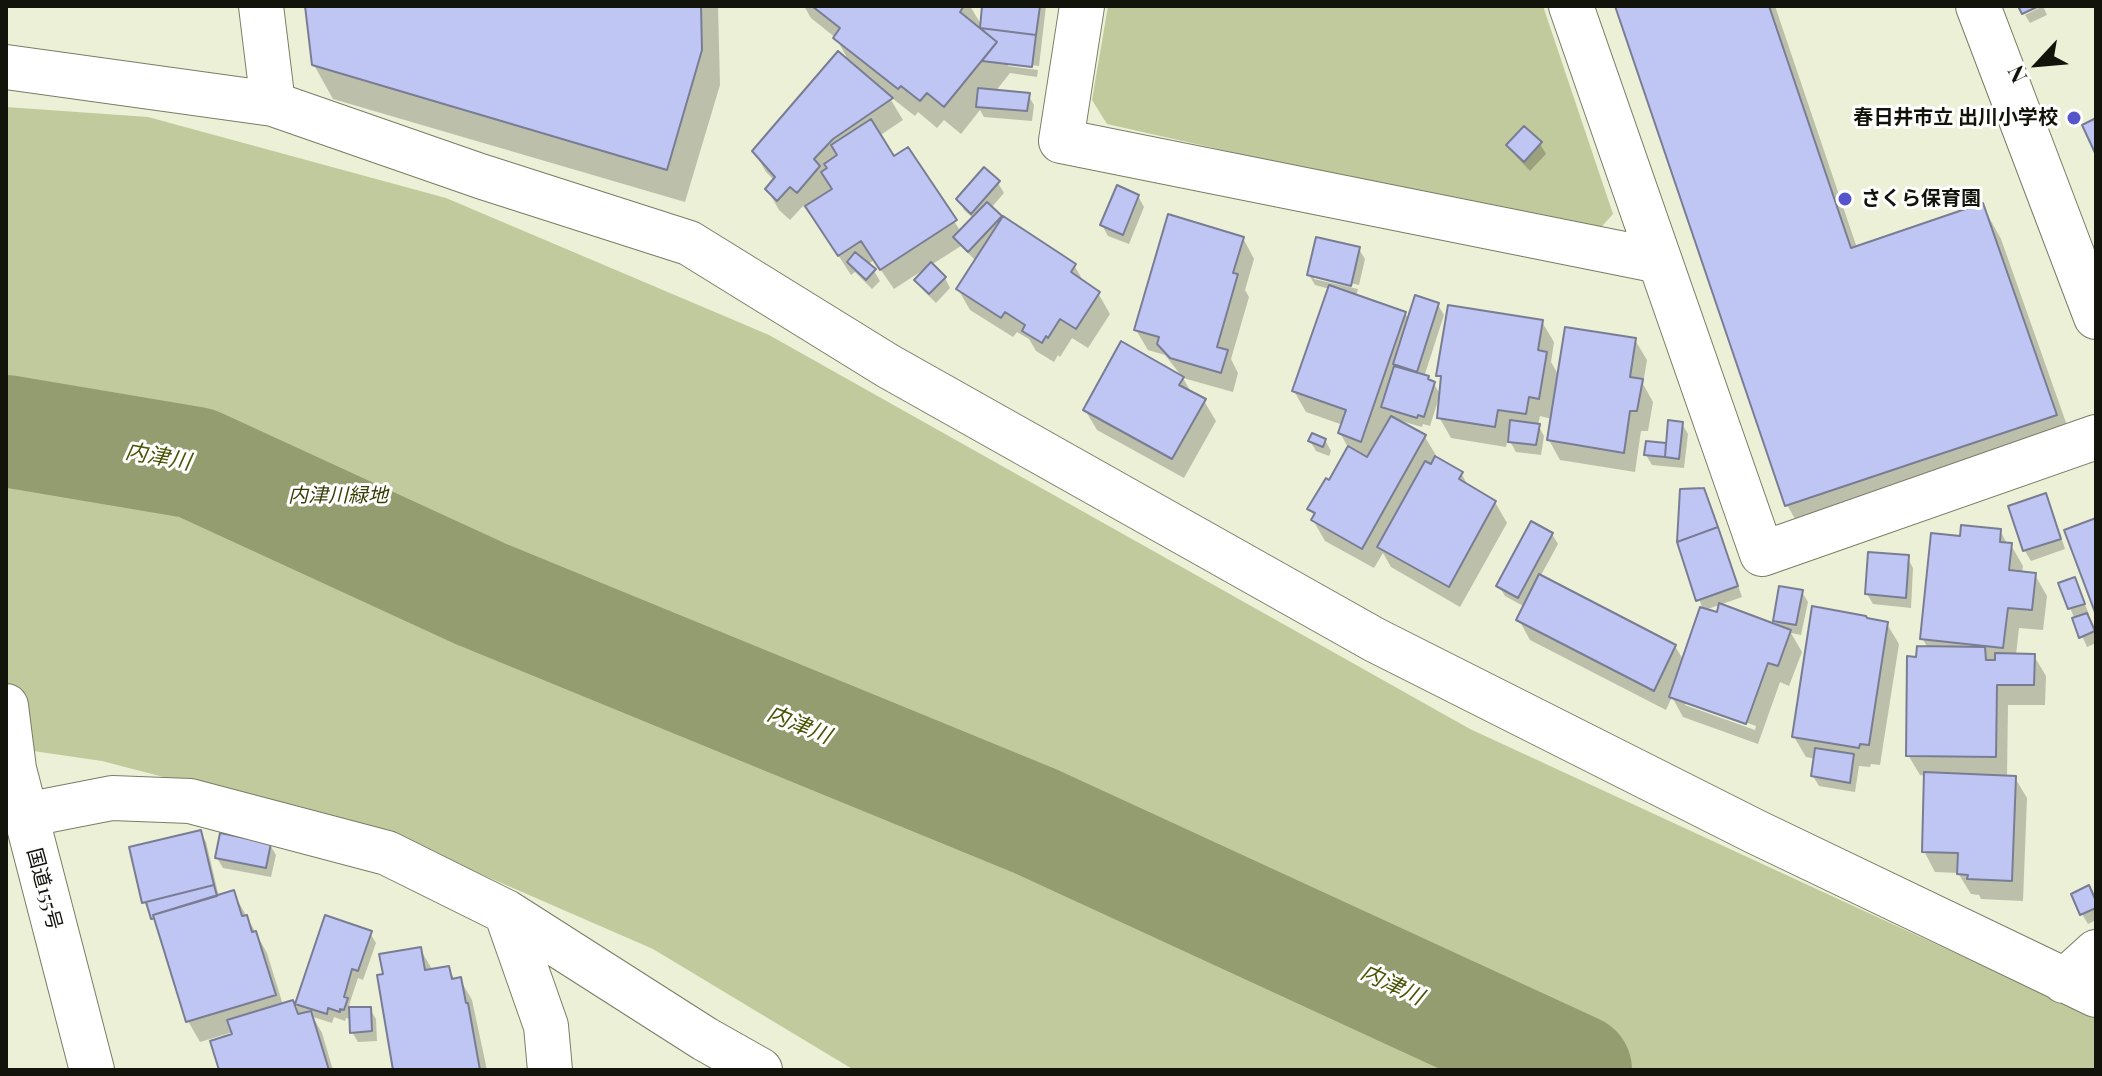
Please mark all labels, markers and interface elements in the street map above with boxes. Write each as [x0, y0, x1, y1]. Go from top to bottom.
north arrow [1998, 24, 2078, 104]
text: N [1999, 61, 2033, 88]
place label: 春日井市立 出川小学校 [1853, 106, 2058, 130]
marker: 春日井市立 出川小学校 [2065, 109, 2083, 127]
place label: さくら保育園 [1861, 187, 1981, 211]
marker: さくら保育園 [1836, 190, 1854, 208]
water label: 内津川 [123, 438, 193, 476]
park label: 内津川緑地 [288, 484, 388, 508]
water label: 内津川 [763, 700, 835, 750]
street label: 国道155号 [22, 845, 66, 933]
water label: 内津川 [1357, 959, 1427, 1011]

